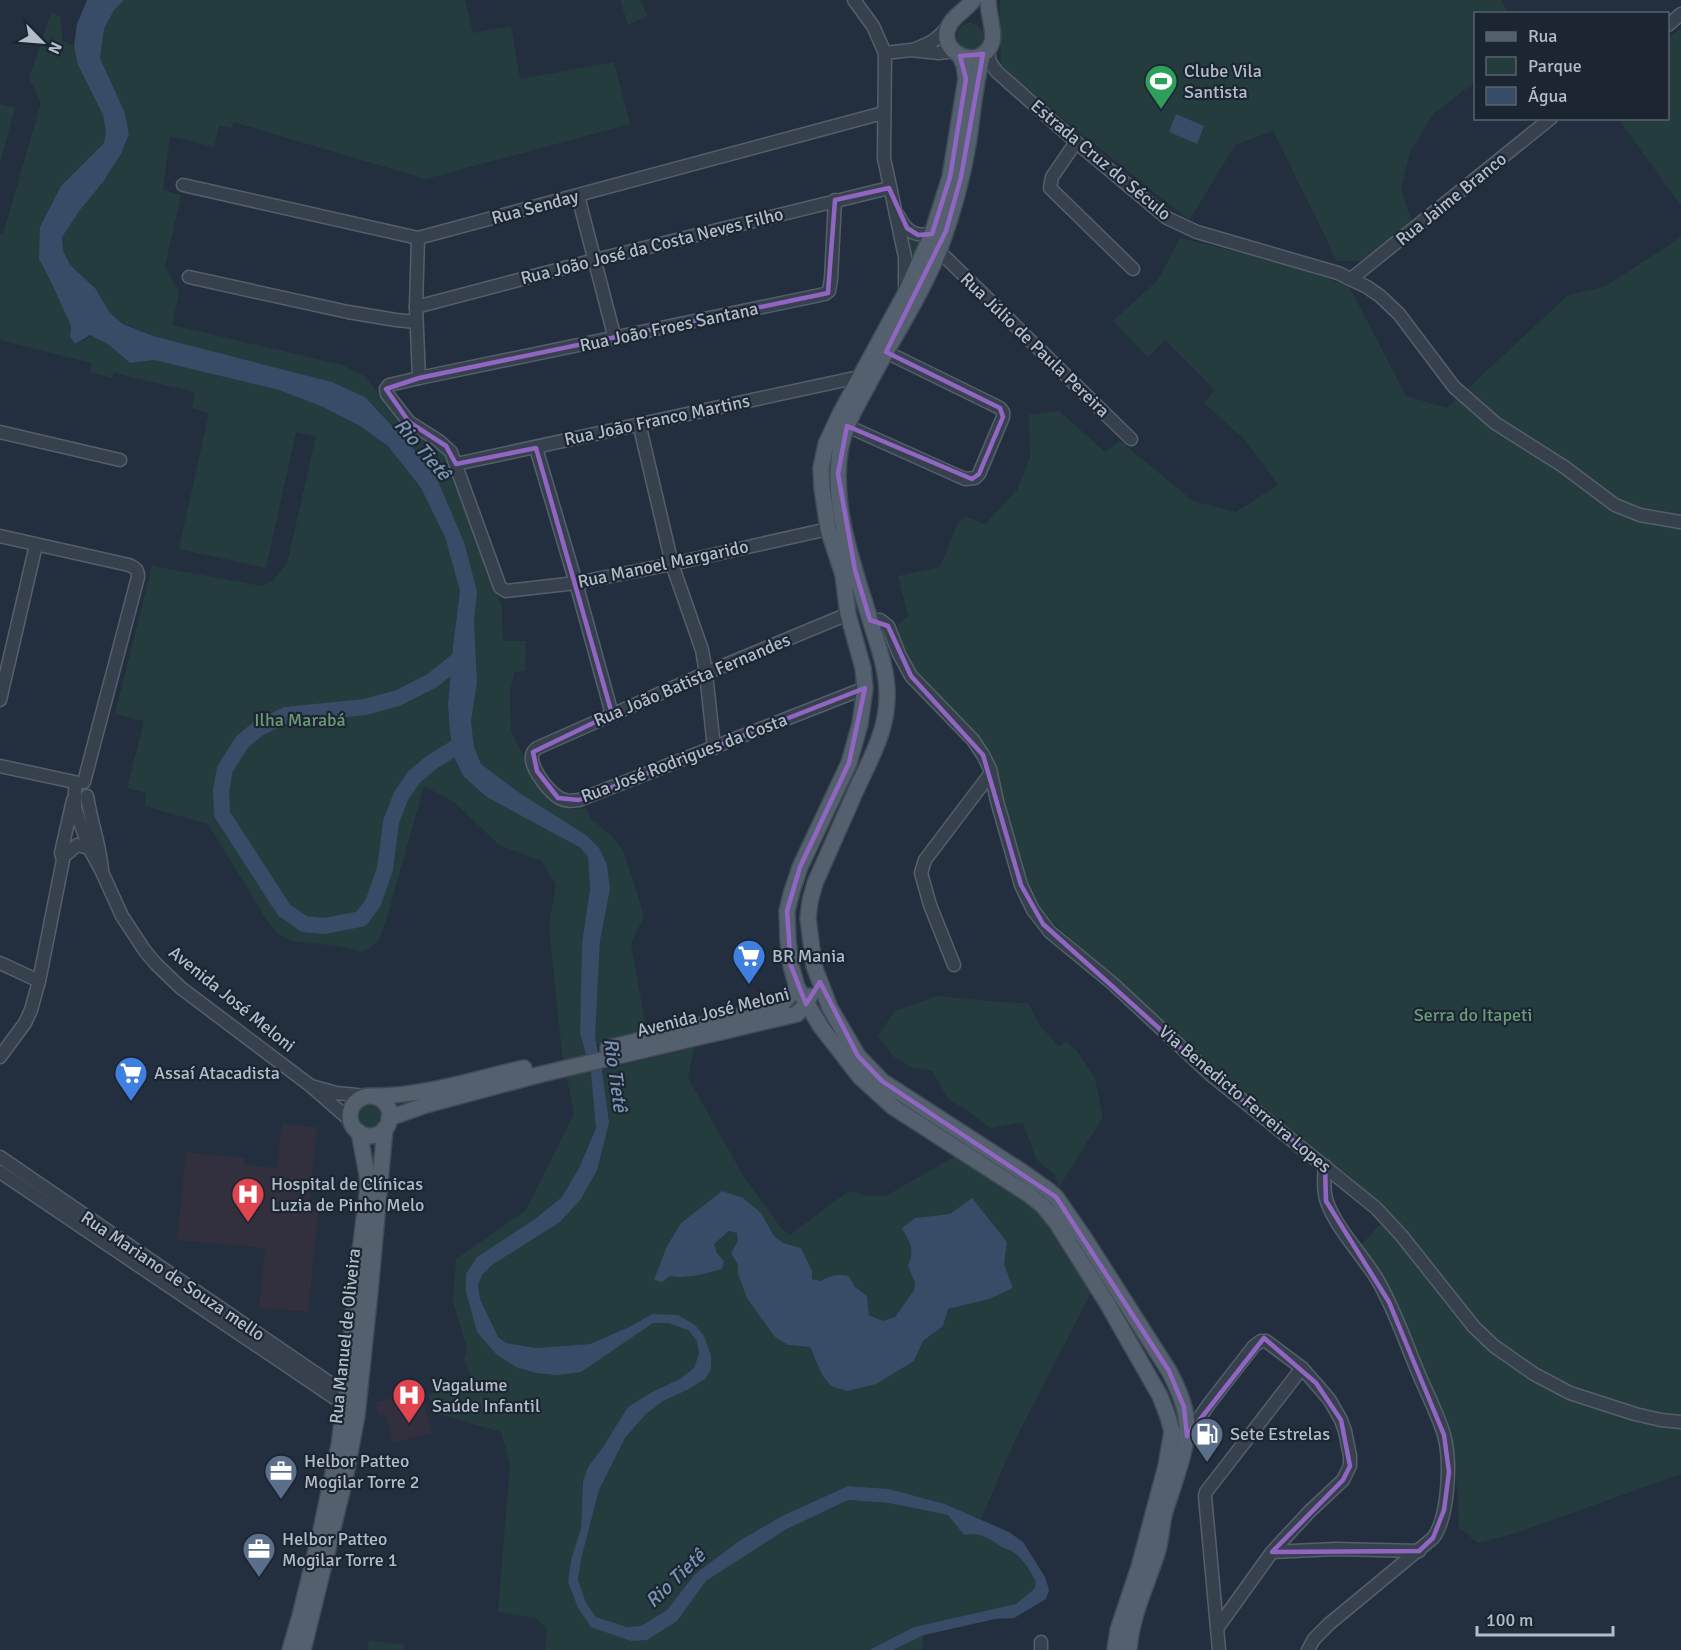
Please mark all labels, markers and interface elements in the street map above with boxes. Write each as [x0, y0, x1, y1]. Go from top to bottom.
north arrow [12, 12, 72, 72]
legend [1474, 12, 1669, 120]
text: Rua [1528, 25, 1557, 47]
text: N [43, 39, 66, 57]
text: Parque [1528, 55, 1582, 77]
place label: Clube Vila Santista [1184, 60, 1262, 103]
sports icon: Clube Vila Santista [1143, 63, 1179, 110]
text: Água [1528, 85, 1567, 107]
street label: Estrada Cruz do Século [1026, 95, 1176, 225]
street label: Rua Jaime Branco [1391, 148, 1511, 250]
street label: Rua Senday [489, 185, 581, 229]
street label: Rua João José da Costa Neves Filho [518, 203, 786, 289]
street label: Rua Júlio de Paula Pereira [956, 268, 1114, 422]
street label: Rua João Froes Santana [578, 297, 760, 357]
street label: Rua João Franco Martins [562, 390, 752, 450]
water label: Rio Tietê [389, 413, 457, 486]
street label: Rua Manoel Margarido [576, 535, 750, 593]
street label: Rua João Batista Fernandes [590, 629, 794, 731]
street label: Rua José Rodrigues da Costa [578, 708, 790, 808]
park label: Ilha Marabá [254, 709, 346, 731]
supermarket icon: BR Mania [731, 938, 767, 985]
street label: Avenida José Meloni [164, 941, 300, 1057]
place label: BR Mania [772, 945, 845, 967]
street label: Avenida José Meloni [635, 982, 791, 1042]
park label: Serra do Itapeti [1414, 1004, 1532, 1026]
street label: Via Benedicto Ferreira Lopes [1154, 1020, 1336, 1178]
water label: Rio Tietê [598, 1037, 633, 1115]
supermarket icon: Assaí Atacadista [113, 1055, 149, 1102]
place label: Assaí Atacadista [154, 1062, 280, 1084]
place label: Hospital de Clínicas Luzia de Pinho Melo [271, 1173, 424, 1216]
hospital icon: Hospital de Clínicas Luzia de Pinho Melo [230, 1176, 266, 1223]
street label: Rua Mariano de Souza mello [77, 1206, 269, 1346]
street label: Rua Manuel de Oliveira [325, 1247, 365, 1425]
place label: Vagalume Saúde Infantil [432, 1374, 540, 1417]
hospital icon: Vagalume Saúde Infantil [391, 1377, 427, 1424]
fuel station icon: Sete Estrelas [1189, 1416, 1225, 1463]
place label: Sete Estrelas [1230, 1423, 1330, 1445]
place label: Helbor Patteo Mogilar Torre 2 [304, 1450, 420, 1493]
office icon: Helbor Patteo Mogilar Torre 2 [263, 1453, 299, 1500]
place label: Helbor Patteo Mogilar Torre 1 [282, 1528, 398, 1571]
office icon: Helbor Patteo Mogilar Torre 1 [241, 1531, 277, 1578]
water label: Rio Tietê [640, 1543, 711, 1613]
scale bar [1477, 1599, 1614, 1637]
text: 100 m [1486, 1609, 1533, 1631]

